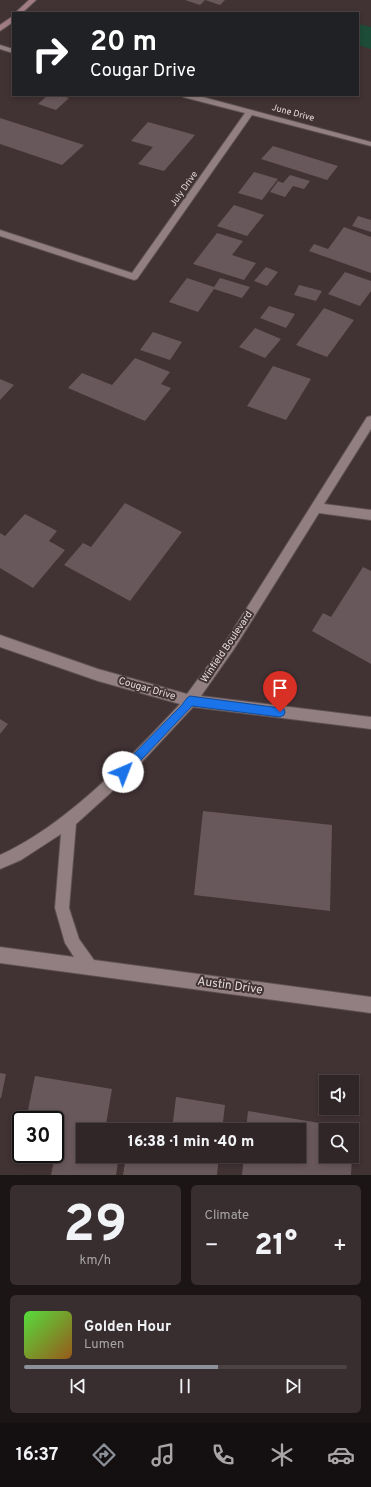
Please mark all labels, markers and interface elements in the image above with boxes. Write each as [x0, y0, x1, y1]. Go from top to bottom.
text: 20 m [90, 25, 157, 61]
icon: right [24, 28, 76, 80]
text: Cougar Drive [90, 60, 196, 83]
street label: June Drive [271, 102, 316, 124]
street label: July Drive [168, 169, 200, 209]
street label: Winfield Boulevard [198, 609, 256, 685]
pin [263, 671, 297, 712]
street label: Cougar Drive [117, 675, 177, 703]
icon: arrive [269, 677, 291, 699]
position arrow [102, 751, 144, 793]
street label: Austin Drive [196, 974, 264, 998]
map controls [319, 1075, 359, 1163]
button: sound [319, 1075, 359, 1115]
speed limit sign: 30 [12, 1111, 64, 1163]
button: search [319, 1123, 359, 1163]
text: 16:38 · 1 min · 40 m [128, 1133, 254, 1152]
text: 29 [63, 1194, 127, 1260]
text: Climate [205, 1208, 249, 1224]
text: 21° [254, 1228, 297, 1265]
text: − [205, 1233, 219, 1260]
text: + [333, 1233, 347, 1260]
text: km/h [79, 1253, 111, 1269]
text: Golden Hour [84, 1318, 171, 1337]
text: Lumen [84, 1337, 124, 1353]
icon: previous [67, 1375, 89, 1397]
icon: pause [174, 1375, 196, 1397]
icon: next [282, 1375, 304, 1397]
icon: directions [90, 1441, 118, 1469]
icon: music [149, 1441, 177, 1469]
icon: phone [209, 1441, 237, 1469]
icon: climate [268, 1441, 296, 1469]
icon: car [327, 1441, 355, 1469]
text: 16:37 [16, 1444, 58, 1467]

